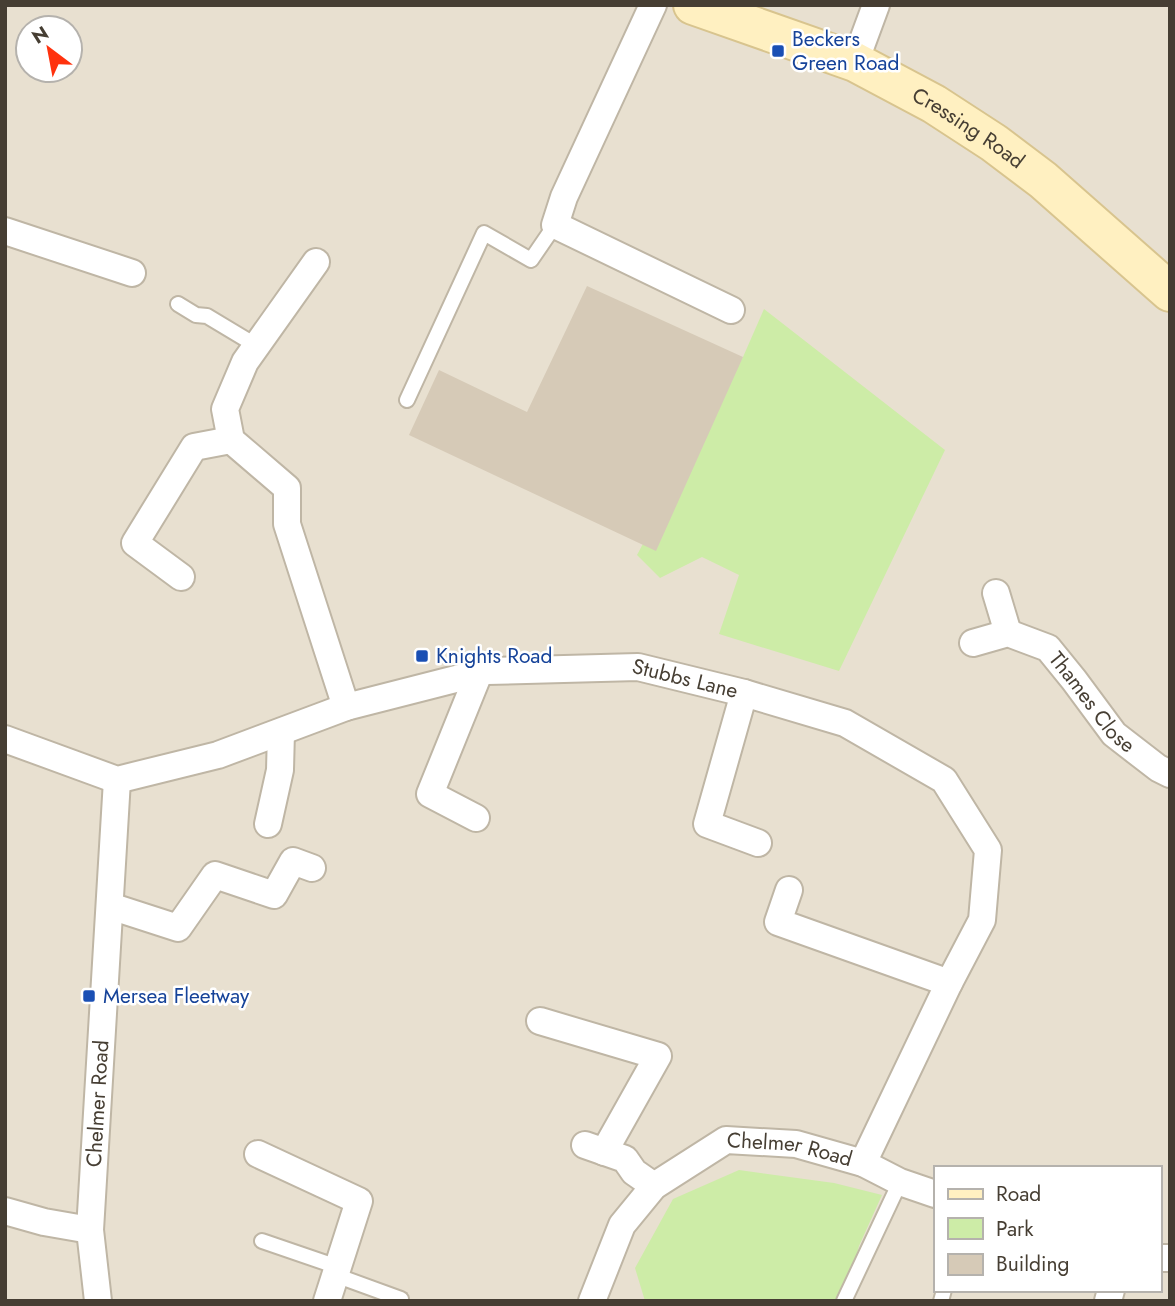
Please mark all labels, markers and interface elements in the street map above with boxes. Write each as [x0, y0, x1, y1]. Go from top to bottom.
north arrow [14, 14, 84, 84]
text: N [27, 20, 54, 50]
place label: Beckers Green Road [792, 24, 899, 78]
marker: Beckers Green Road [770, 43, 786, 59]
street label: Cressing Road [907, 80, 1031, 176]
place label: Knights Road [436, 641, 552, 671]
street label: Thames Close [1042, 645, 1141, 760]
marker: Knights Road [414, 648, 430, 664]
street label: Stubbs Lane [629, 651, 741, 706]
place label: Mersea Fleetway [103, 981, 250, 1011]
marker: Mersea Fleetway [81, 988, 97, 1004]
street label: Chelmer Road [79, 1039, 116, 1168]
street label: Chelmer Road [726, 1125, 856, 1174]
legend [934, 1166, 1161, 1292]
text: Road [996, 1179, 1041, 1209]
text: Park [996, 1214, 1034, 1244]
text: Building [996, 1249, 1069, 1279]

